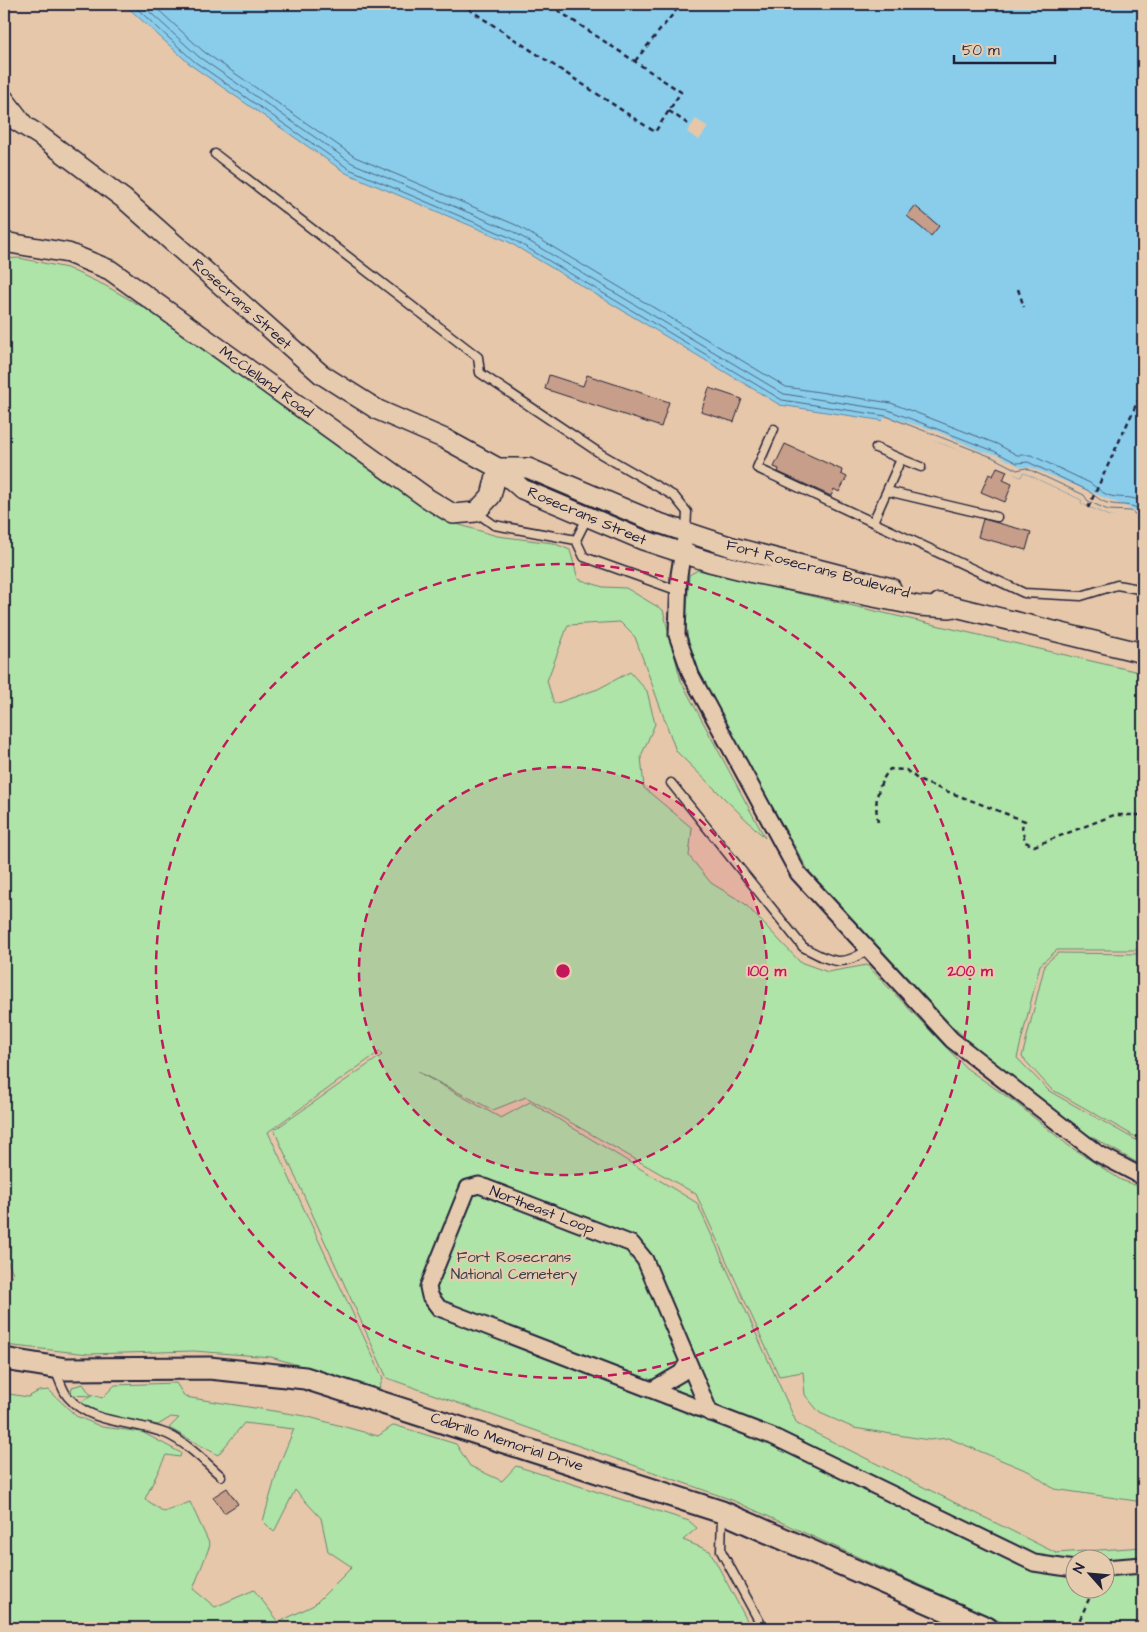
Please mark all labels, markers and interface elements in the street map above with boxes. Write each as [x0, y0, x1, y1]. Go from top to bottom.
scale bar [954, 32, 1056, 64]
text: 50 m [962, 40, 1000, 61]
street label: Rosecrans Street [188, 254, 296, 354]
street label: McClelland Road [215, 341, 317, 423]
street label: Rosecrans Street [524, 481, 650, 551]
street label: Fort Rosecrans Boulevard [724, 534, 912, 604]
text: 100 m [748, 961, 787, 982]
text: 200 m [946, 961, 993, 982]
centre of rings [554, 962, 572, 980]
street label: Northeast Loop [487, 1180, 597, 1240]
park label: Fort Rosecrans National Cemetery [451, 1247, 577, 1286]
street label: Cabrillo Memorial Drive [428, 1407, 586, 1477]
north arrow [1064, 1550, 1114, 1600]
text: N [1068, 1560, 1090, 1577]

